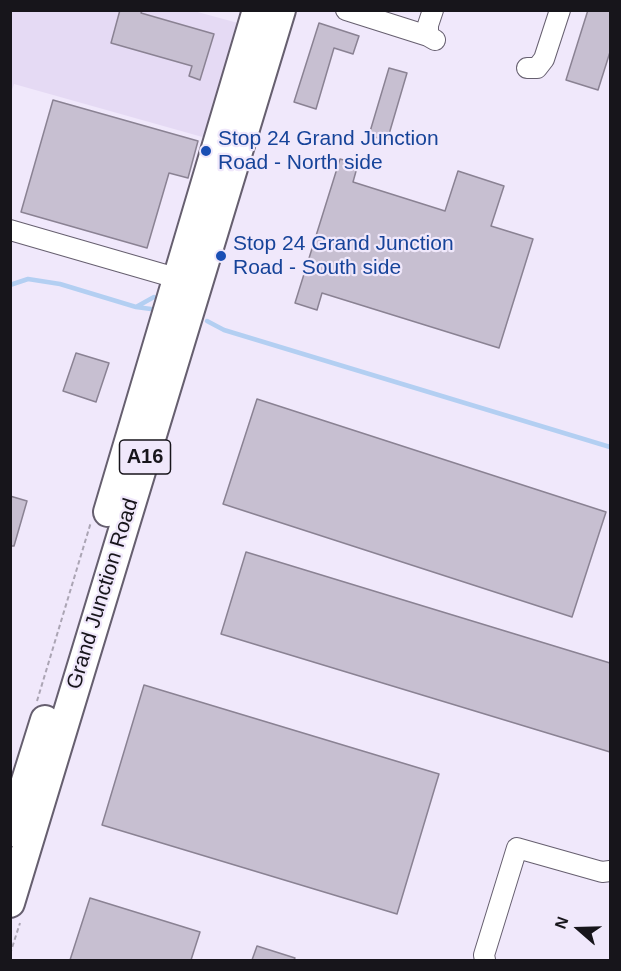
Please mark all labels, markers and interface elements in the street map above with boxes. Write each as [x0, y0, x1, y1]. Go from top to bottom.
place label: Stop 24 Grand Junction Road - North side [218, 126, 439, 176]
marker: Stop 24 Grand Junction Road - North side [199, 144, 213, 158]
place label: Stop 24 Grand Junction Road - South side [233, 231, 454, 281]
marker: Stop 24 Grand Junction Road - South side [214, 249, 228, 263]
road number: A16 [120, 440, 170, 474]
street label: Grand Junction Road [62, 495, 144, 693]
north arrow [549, 899, 609, 959]
text: N [552, 914, 572, 931]

